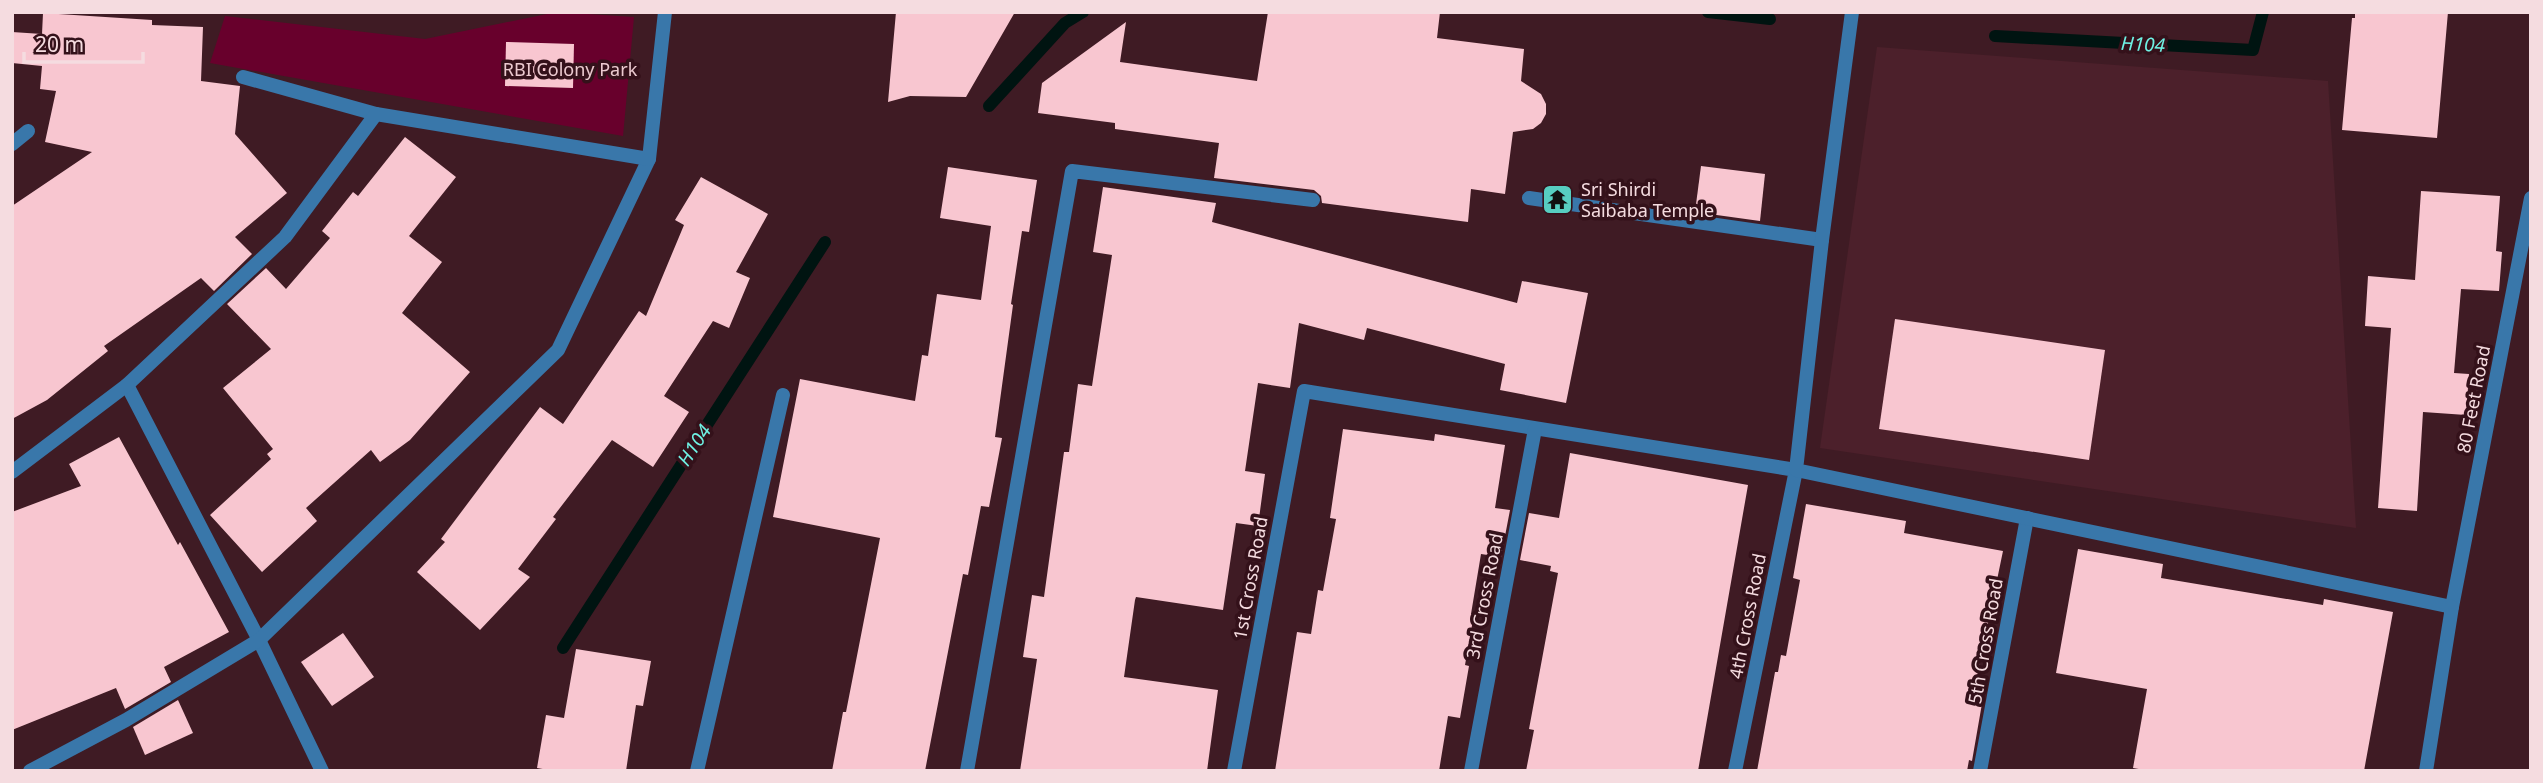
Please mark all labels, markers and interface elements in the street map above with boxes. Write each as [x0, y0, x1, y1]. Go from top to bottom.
scale bar [24, 21, 144, 65]
text: 20 m [35, 30, 84, 58]
water label: H104 [2120, 30, 2166, 58]
park label: RBI Colony Park [503, 57, 638, 81]
place label: Sri Shirdi Saibaba Temple [1581, 177, 1714, 222]
temple icon: Sri Shirdi Saibaba Temple [1541, 182, 1575, 216]
street label: 80 Feet Road [2451, 343, 2495, 455]
water label: H104 [671, 419, 717, 471]
street label: 1st Cross Road [1227, 515, 1273, 641]
street label: 3rd Cross Road [1460, 531, 1508, 661]
street label: 4th Cross Road [1723, 551, 1771, 681]
street label: 5th Cross Road [1962, 576, 2008, 706]

